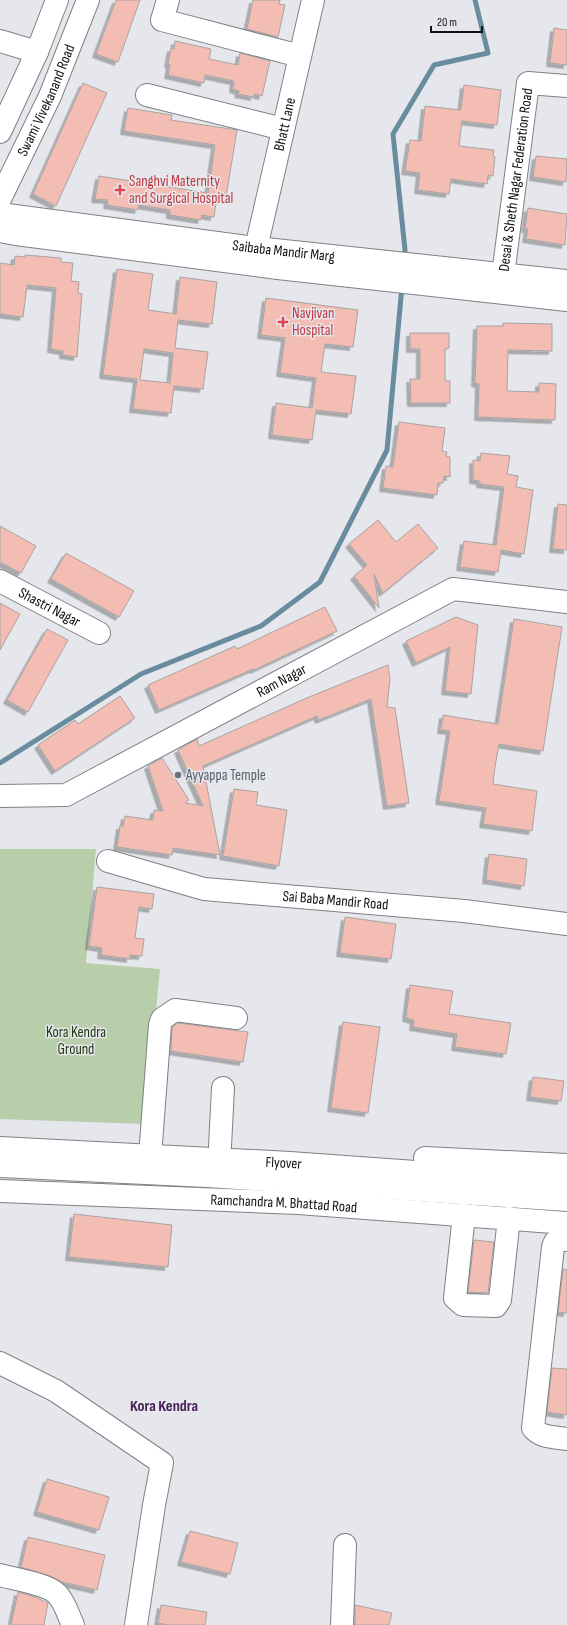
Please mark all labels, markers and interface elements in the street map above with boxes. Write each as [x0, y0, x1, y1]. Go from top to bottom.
scale bar [431, 8, 482, 34]
text: 20 m [437, 15, 457, 30]
street label: Swami Vivekanand Road [13, 42, 79, 159]
street label: Desai & Sheth Nagar Federation Road [495, 87, 537, 273]
street label: Bhatt Lane [270, 96, 300, 153]
place label: Sanghvi Maternity and Surgical Hospital [129, 172, 233, 208]
marker: Sanghvi Maternity and Surgical Hospital [114, 184, 126, 196]
street label: Saibaba Mandir Marg [231, 236, 336, 266]
place label: Navjivan Hospital [292, 304, 334, 340]
marker: Navjivan Hospital [277, 316, 289, 328]
street label: Shastri Nagar [15, 583, 84, 632]
street label: Ram Nagar [253, 659, 310, 702]
place label: Ayyappa Temple [185, 766, 266, 785]
marker: Ayyappa Temple [173, 770, 183, 780]
street label: Sai Baba Mandir Road [282, 887, 389, 915]
park label: Kora Kendra Ground [46, 1023, 106, 1059]
street label: Flyover [265, 1153, 303, 1174]
street label: Ramchandra M. Bhattad Road [210, 1190, 358, 1217]
district label: Kora Kendra [130, 1397, 198, 1416]

